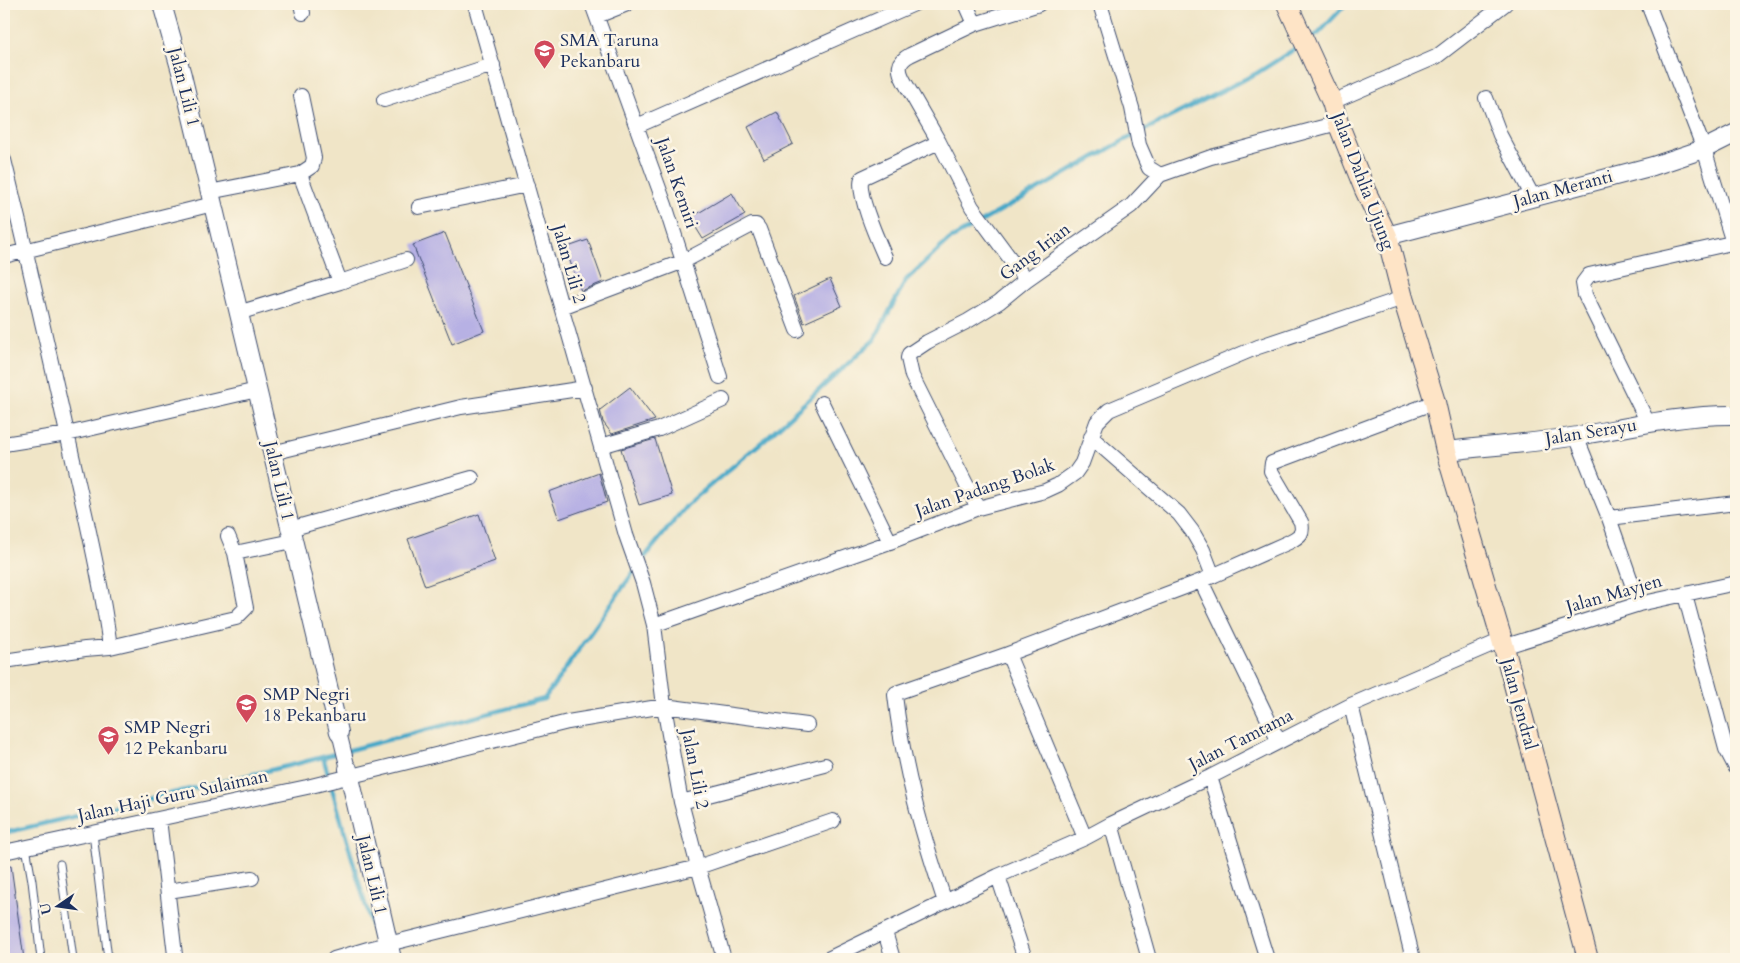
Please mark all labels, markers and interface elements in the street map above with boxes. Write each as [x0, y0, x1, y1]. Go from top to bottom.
place label: SMA Taruna Pekanbaru [560, 28, 659, 74]
school or university icon: SMA Taruna Pekanbaru [532, 38, 556, 69]
street label: Jalan Lili 1 [161, 42, 206, 129]
street label: Jalan Dahlia Ujung [1324, 106, 1401, 254]
street label: Jalan Kemiri [649, 131, 704, 232]
street label: Jalan Meranti [1508, 164, 1615, 215]
street label: Gang Irian [994, 217, 1076, 287]
street label: Jalan Lili 2 [545, 219, 592, 306]
street label: Jalan Serayu [1541, 412, 1639, 452]
street label: Jalan Lili 1 [257, 436, 300, 523]
street label: Jalan Padang Bolak [909, 452, 1059, 525]
street label: Jalan Mayjen [1560, 568, 1666, 620]
street label: Jalan Jendral [1494, 652, 1543, 753]
place label: SMP Negri 18 Pekanbaru [263, 682, 367, 728]
school or university icon: SMP Negri 18 Pekanbaru [235, 692, 259, 723]
street label: Jalan Tamtama [1182, 703, 1298, 778]
place label: SMP Negri 12 Pekanbaru [124, 715, 228, 761]
street label: Jalan Lili 2 [674, 724, 715, 811]
school or university icon: SMP Negri 12 Pekanbaru [96, 725, 120, 756]
street label: Jalan Haji Guru Sulaiman [73, 763, 271, 829]
street label: Jalan Lili 1 [350, 830, 393, 917]
north arrow [32, 880, 82, 930]
text: U [35, 901, 56, 917]

